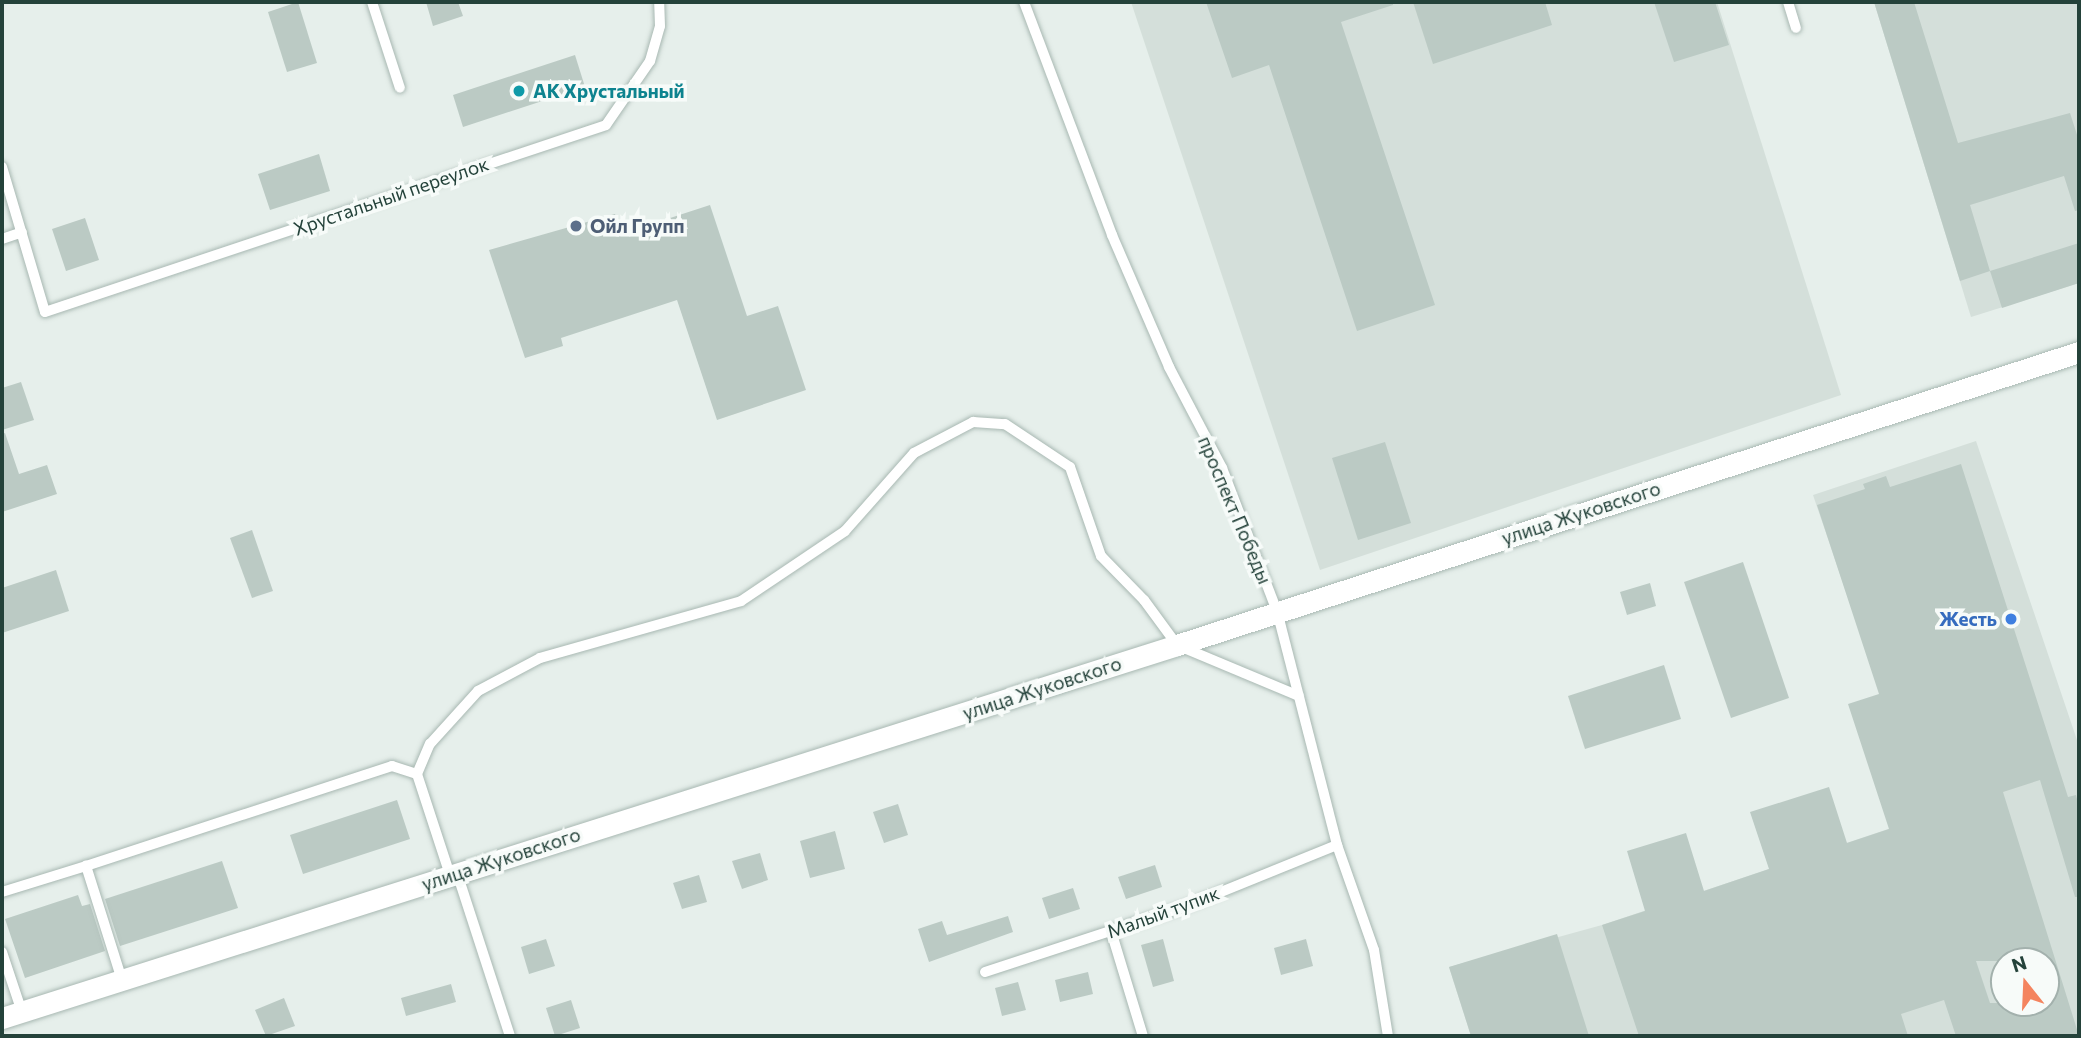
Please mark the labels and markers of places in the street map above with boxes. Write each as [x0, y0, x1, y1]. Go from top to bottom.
place label: АК Хрустальный [533, 80, 685, 102]
marker: АК Хрустальный [511, 83, 527, 99]
place label: Ойл Групп [590, 215, 685, 237]
marker: Ойл Групп [568, 218, 584, 234]
place label: Жесть [1939, 608, 1997, 630]
marker: Жесть [2003, 611, 2019, 627]

